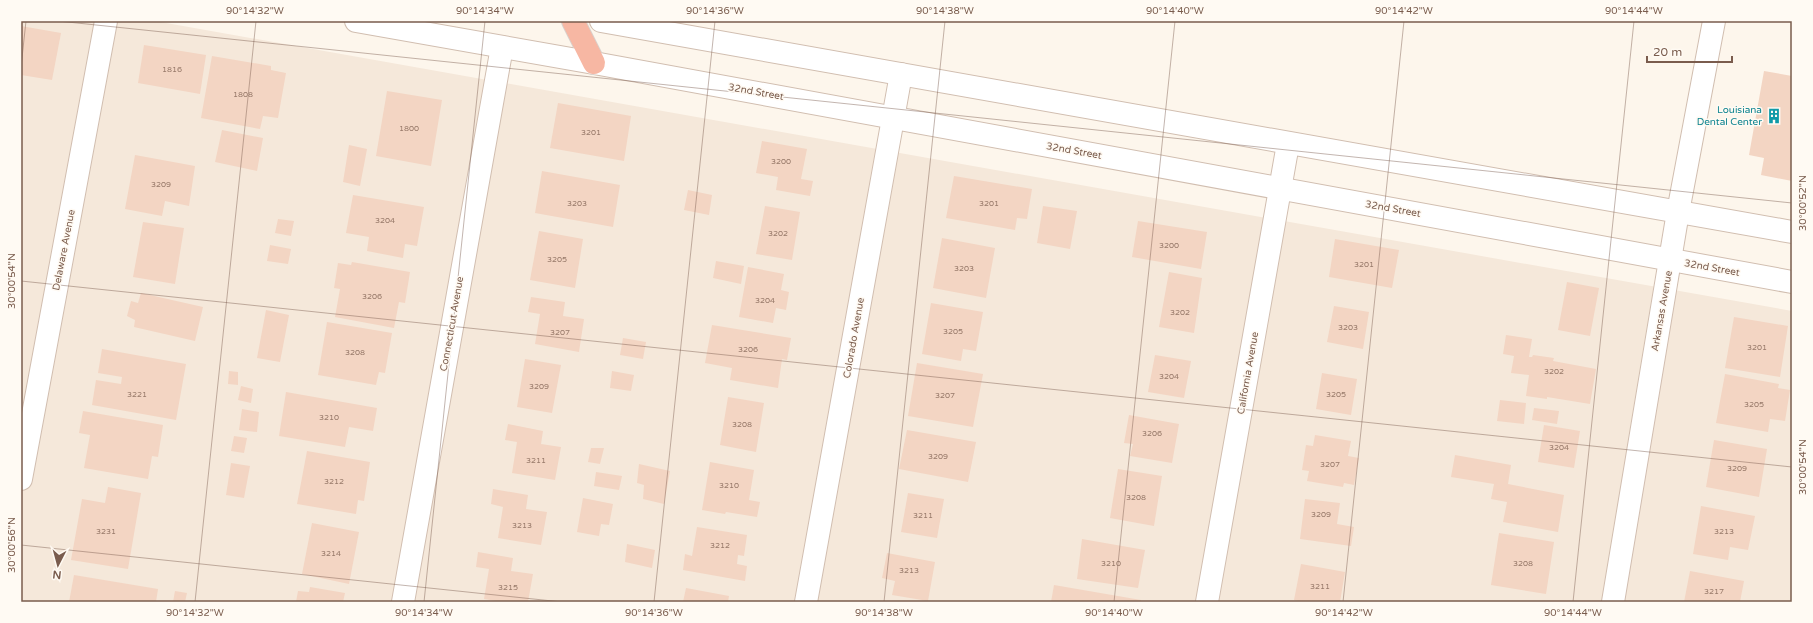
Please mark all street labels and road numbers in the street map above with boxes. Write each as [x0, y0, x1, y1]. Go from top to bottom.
street label: 32nd Street [727, 81, 785, 103]
street label: 32nd Street [1045, 140, 1103, 162]
street label: 32nd Street [1364, 198, 1422, 220]
street label: Delaware Avenue [50, 208, 78, 291]
street label: 32nd Street [1683, 257, 1741, 279]
street label: Arkansas Avenue [1649, 269, 1675, 352]
street label: Connecticut Avenue [438, 275, 466, 372]
street label: Colorado Avenue [841, 296, 867, 379]
street label: California Avenue [1235, 330, 1261, 415]

